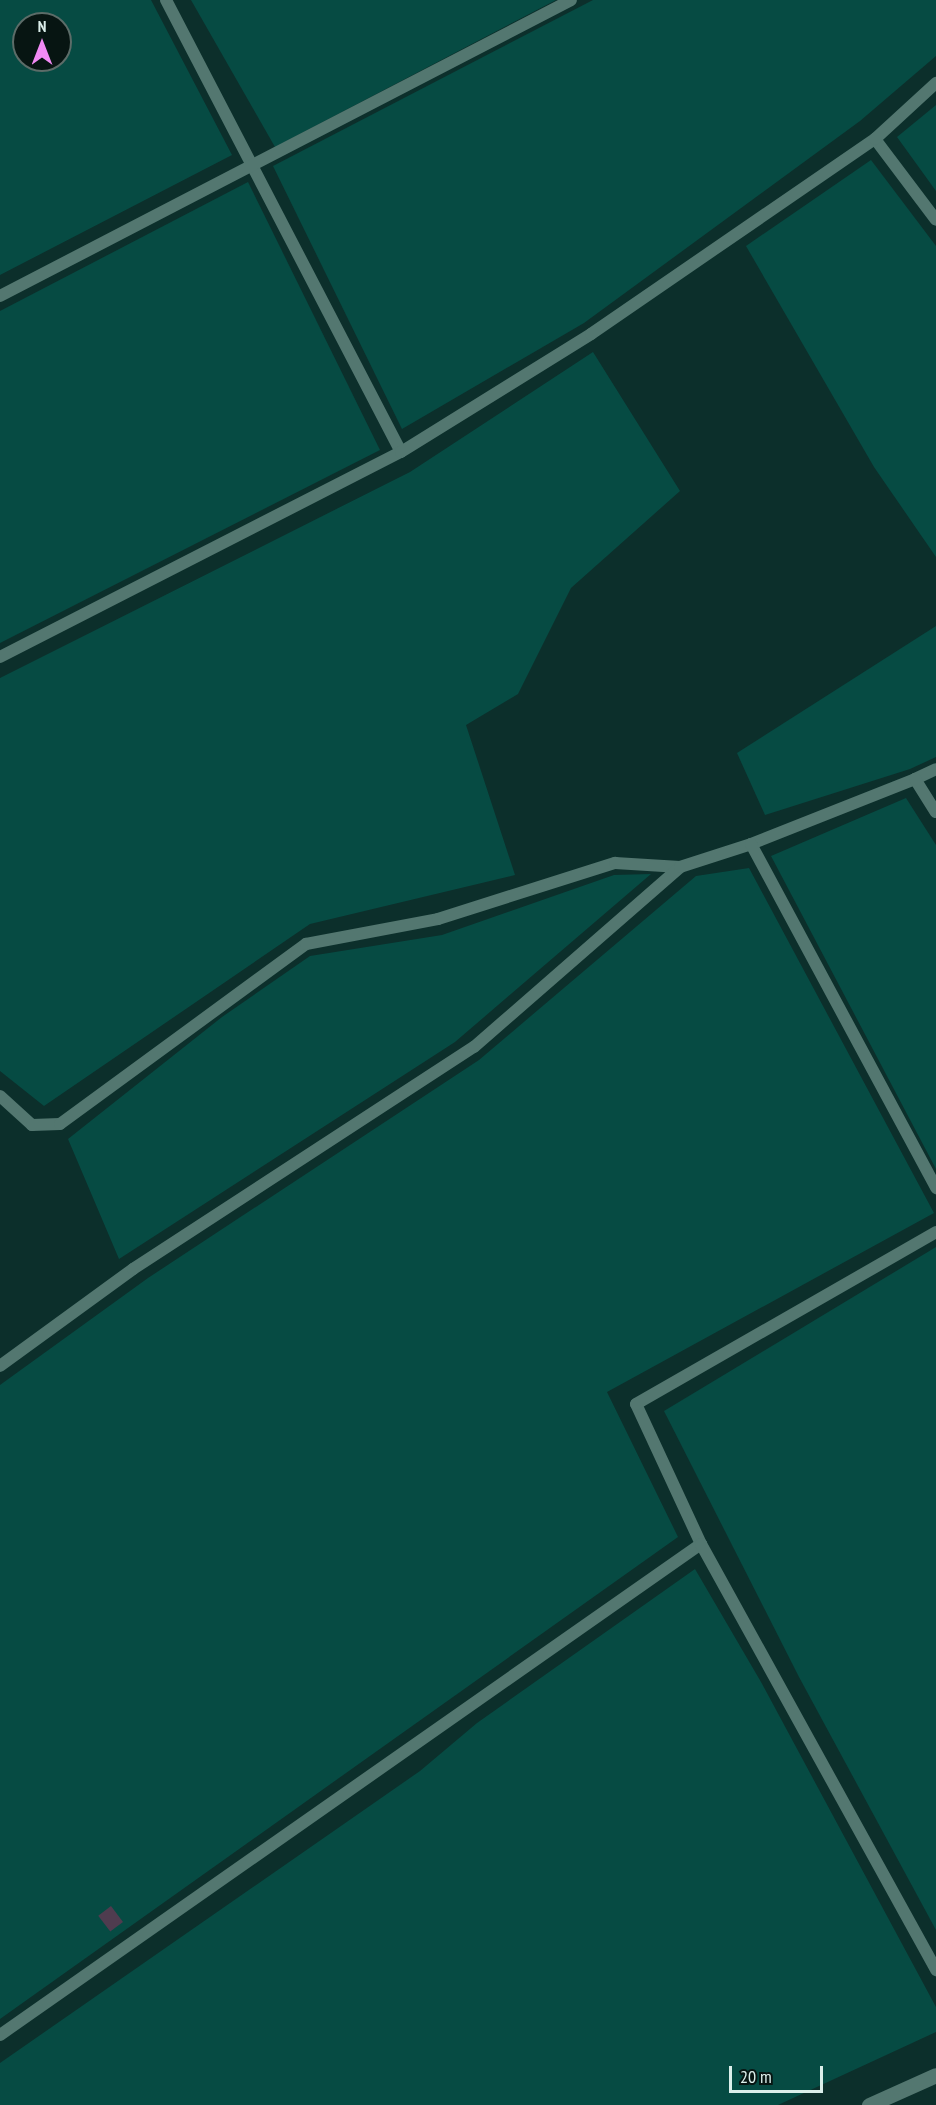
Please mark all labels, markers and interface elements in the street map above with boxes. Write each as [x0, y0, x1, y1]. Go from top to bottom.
north arrow [12, 12, 72, 72]
text: N [38, 16, 46, 36]
scale bar [732, 2054, 826, 2092]
text: 20 m [740, 2065, 772, 2088]

